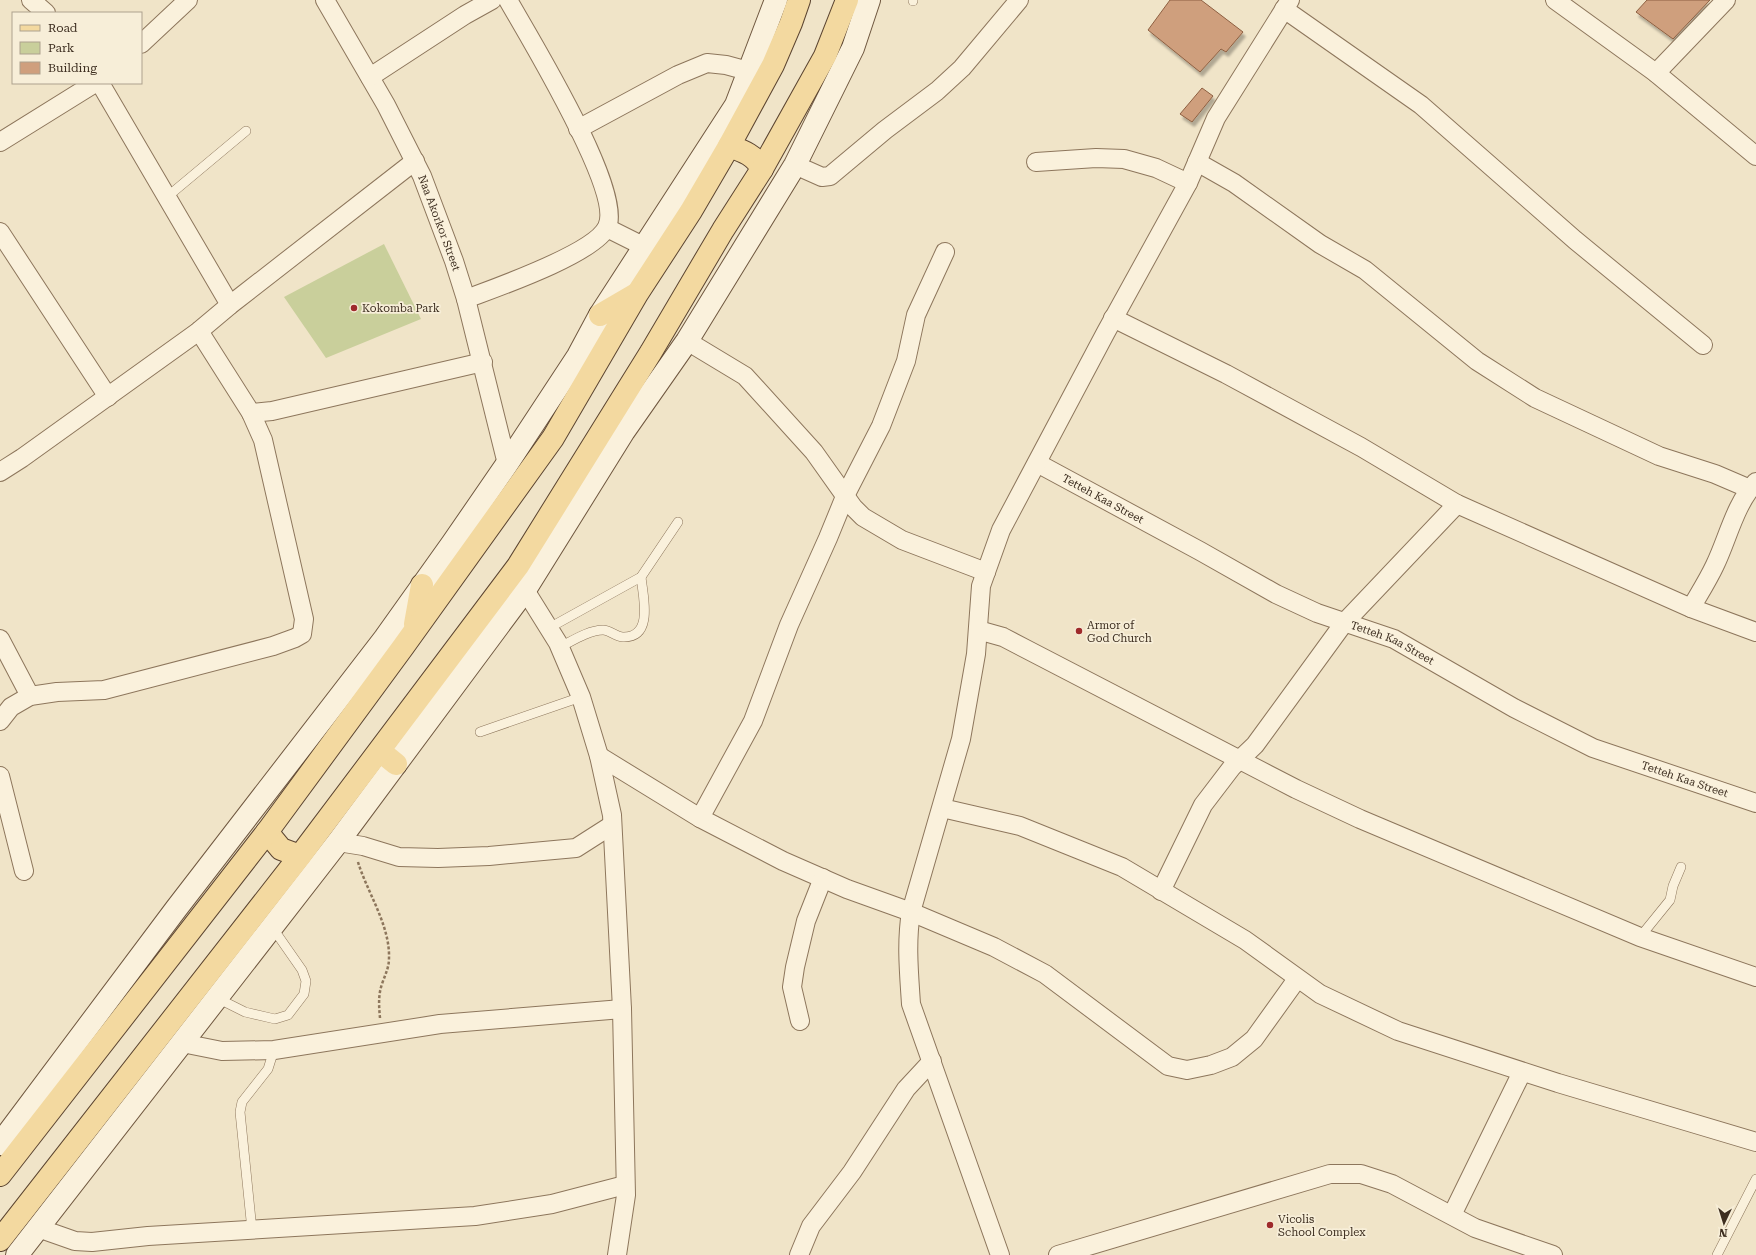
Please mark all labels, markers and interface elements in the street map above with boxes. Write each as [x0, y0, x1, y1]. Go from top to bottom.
legend [12, 12, 142, 84]
text: Road [48, 21, 78, 35]
text: Park [48, 41, 75, 55]
text: Building [48, 61, 97, 75]
street label: Naa Akorkor Street [416, 173, 463, 272]
place label: Kokomba Park [362, 302, 440, 315]
marker: Kokomba Park [349, 303, 359, 313]
street label: Tetteh Kaa Street [1060, 471, 1146, 526]
street label: Tetteh Kaa Street [1349, 618, 1437, 667]
place label: Armor of God Church [1087, 619, 1152, 645]
marker: Armor of God Church [1074, 626, 1084, 636]
street label: Tetteh Kaa Street [1640, 758, 1730, 800]
north arrow [1704, 1203, 1744, 1243]
place label: Vicolis School Complex [1278, 1213, 1366, 1239]
marker: Vicolis School Complex [1265, 1220, 1275, 1230]
text: N [1718, 1226, 1728, 1239]

